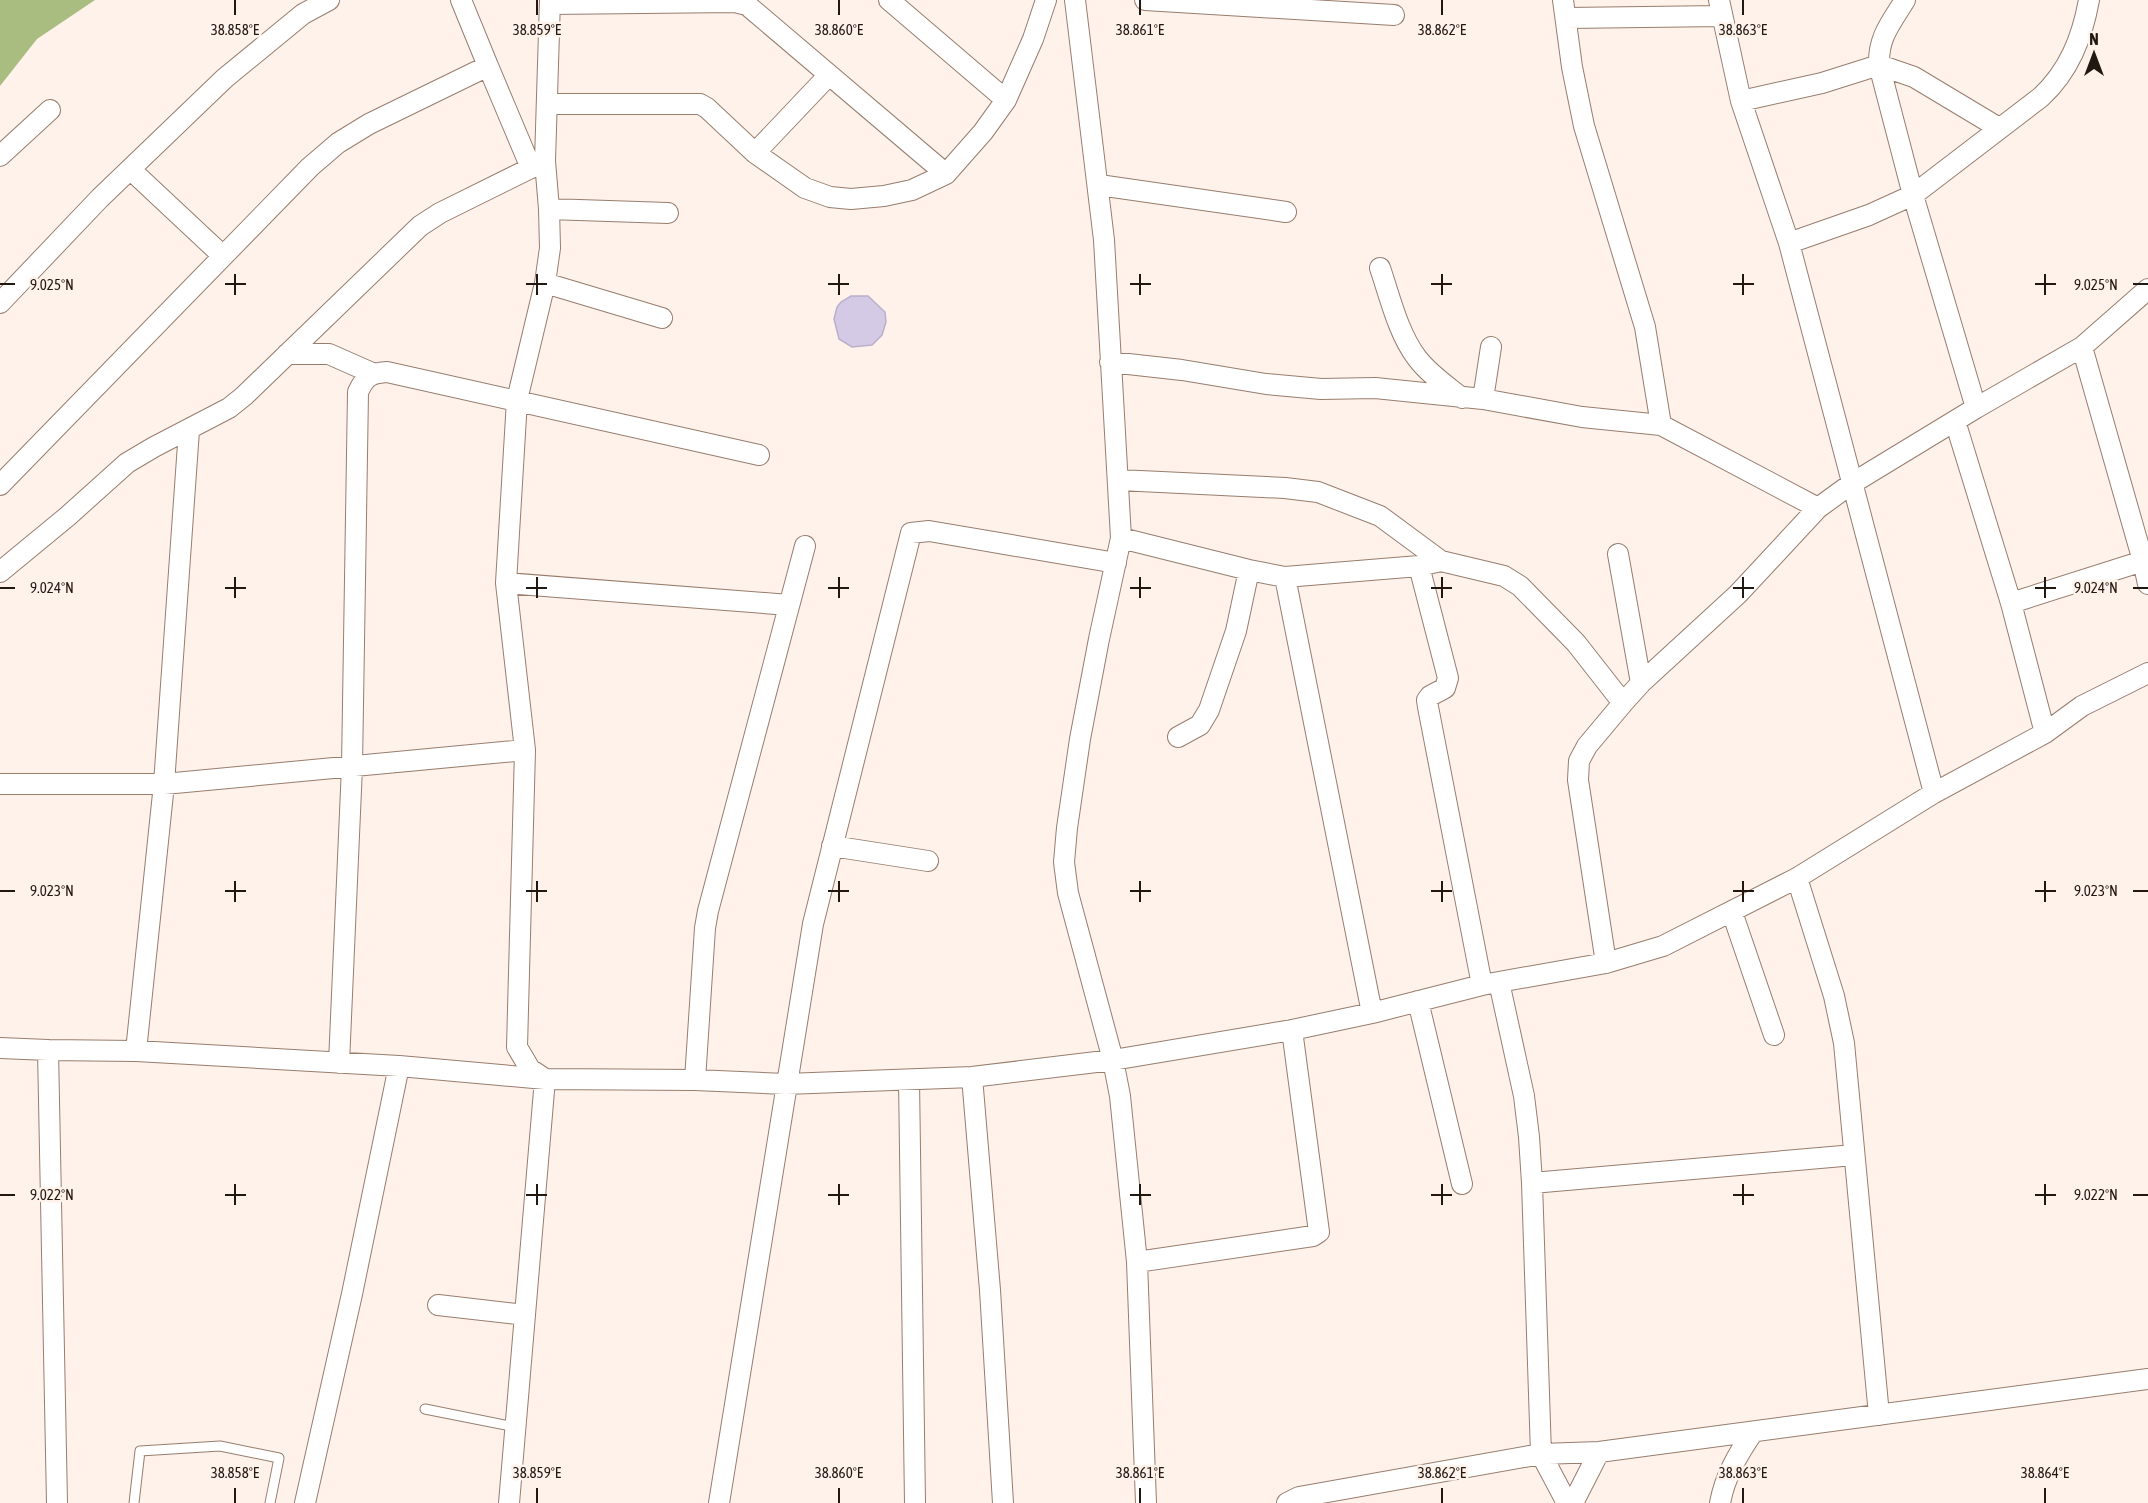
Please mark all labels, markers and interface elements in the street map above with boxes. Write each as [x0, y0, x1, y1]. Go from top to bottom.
text: 38.858°E [211, 21, 260, 38]
text: 38.859°E [513, 21, 562, 38]
text: 38.860°E [815, 21, 864, 38]
text: 38.861°E [1116, 21, 1165, 38]
text: 38.862°E [1418, 21, 1467, 38]
text: 38.863°E [1719, 21, 1768, 38]
north arrow [2064, 24, 2124, 84]
text: N [2089, 30, 2099, 48]
text: 9.025°N [30, 276, 74, 293]
text: 9.025°N [2074, 276, 2118, 293]
text: 9.024°N [30, 579, 74, 596]
text: 9.024°N [2074, 579, 2118, 596]
text: 9.023°N [30, 882, 74, 899]
text: 9.023°N [2074, 882, 2118, 899]
text: 9.022°N [30, 1186, 74, 1203]
text: 9.022°N [2074, 1186, 2118, 1203]
text: 38.858°E [211, 1464, 260, 1481]
text: 38.859°E [513, 1464, 562, 1481]
text: 38.860°E [815, 1464, 864, 1481]
text: 38.861°E [1116, 1464, 1165, 1481]
text: 38.862°E [1418, 1464, 1467, 1481]
text: 38.863°E [1719, 1464, 1768, 1481]
text: 38.864°E [2021, 1464, 2070, 1481]

